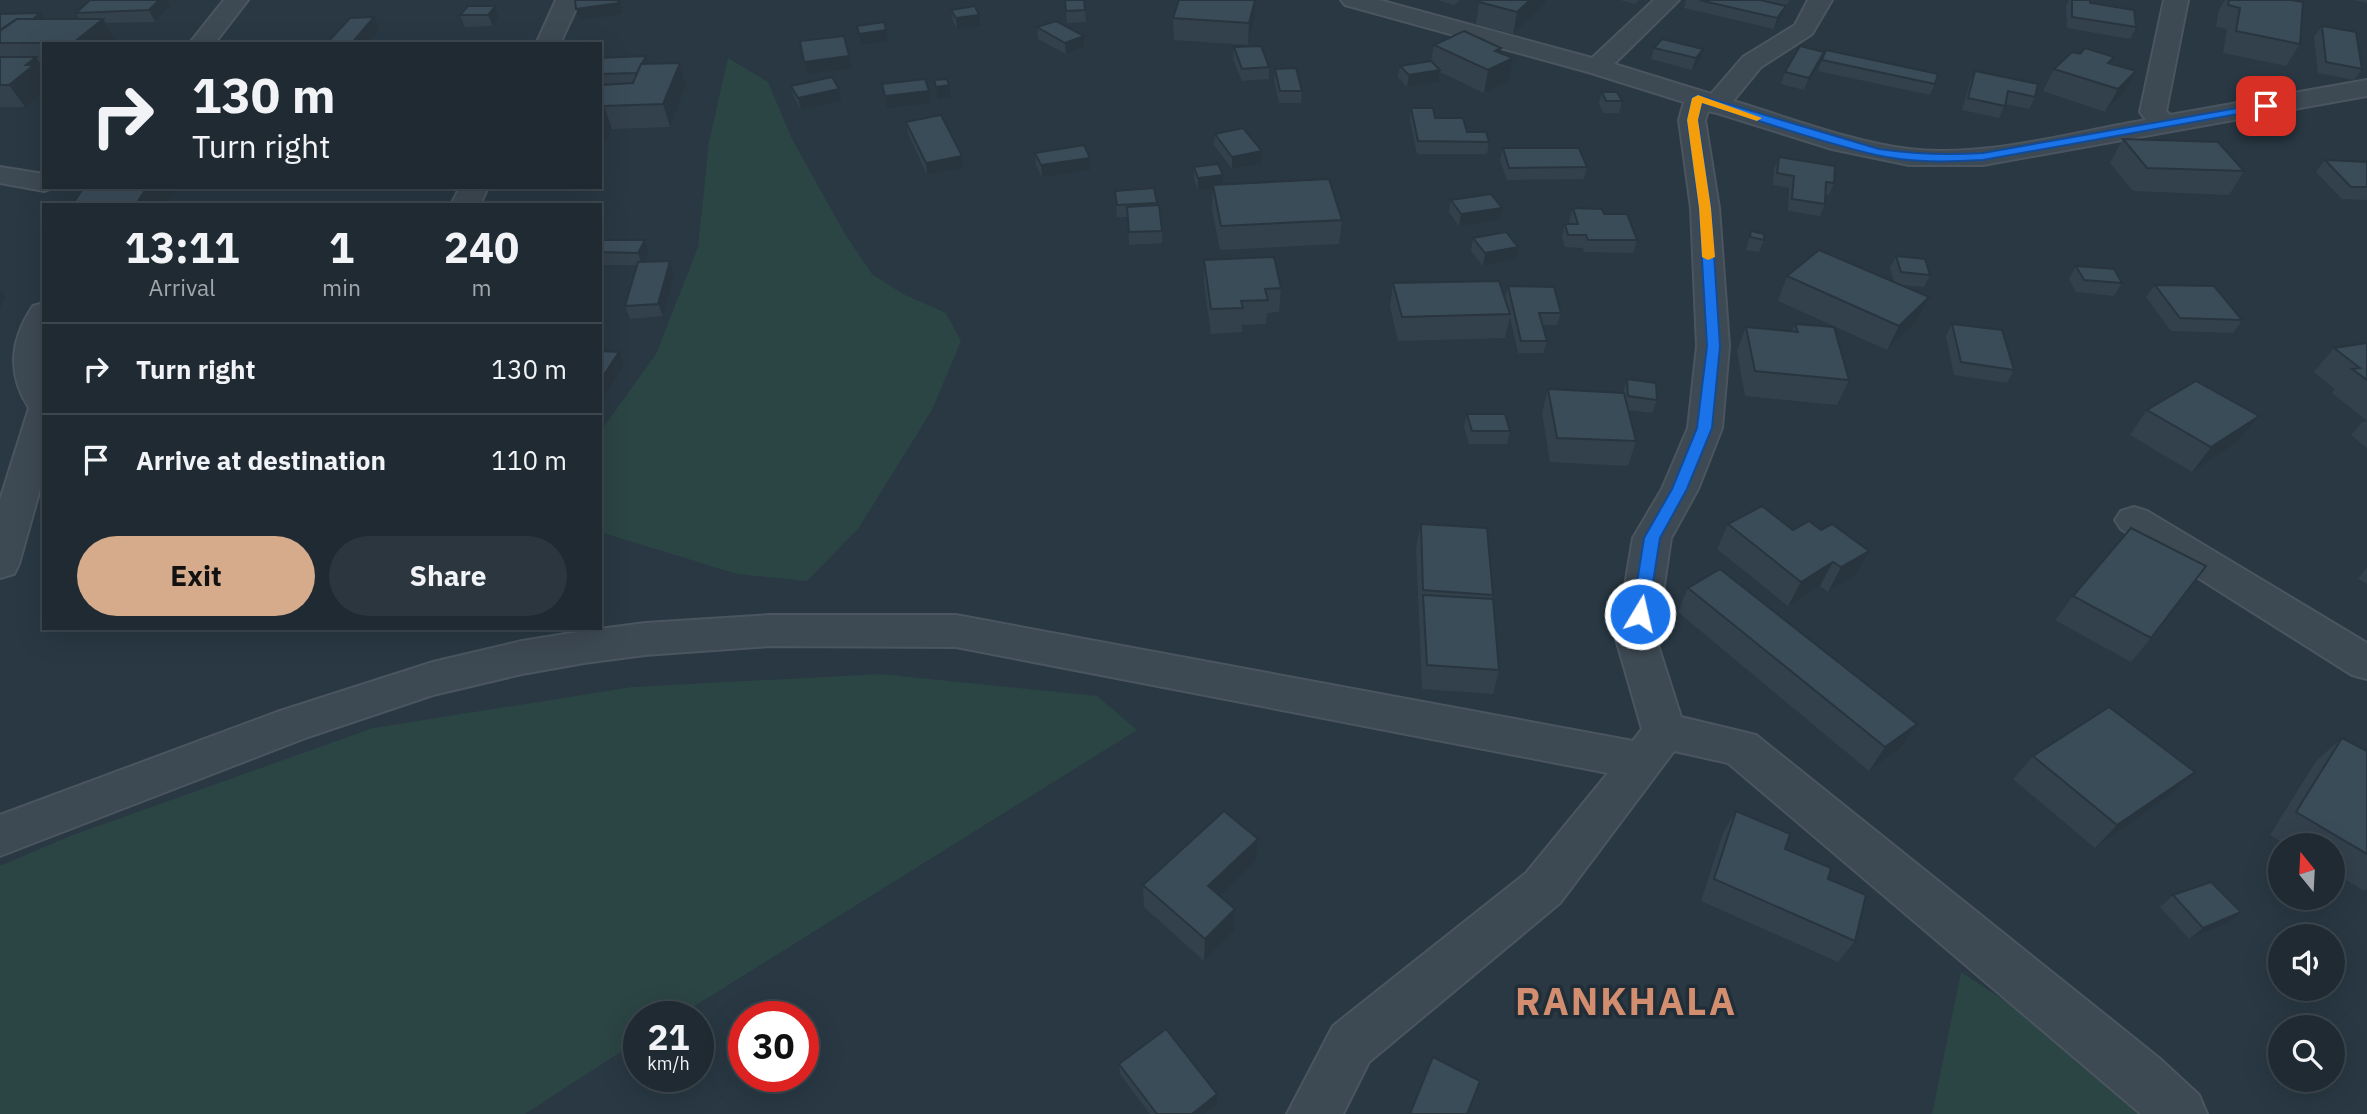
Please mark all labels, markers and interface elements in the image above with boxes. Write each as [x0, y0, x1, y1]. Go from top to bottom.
text: 130 m [192, 63, 336, 126]
icon: right [77, 70, 168, 161]
pin [2236, 76, 2296, 136]
icon: arrive [2247, 87, 2285, 125]
text: Turn right [192, 125, 330, 167]
text: 13:11 [125, 220, 239, 275]
text: 1 [329, 220, 354, 275]
text: 240 [444, 220, 519, 275]
text: Arrival [149, 272, 216, 302]
text: min [322, 272, 361, 302]
text: m [471, 272, 492, 302]
icon: right [77, 350, 115, 388]
text: Turn right [136, 352, 255, 386]
text: 130 m [491, 352, 567, 386]
icon: arrive [77, 441, 115, 479]
text: Arrive at destination [136, 443, 386, 477]
text: 110 m [491, 443, 567, 477]
button: Exit [77, 536, 315, 616]
button: Share [329, 536, 567, 616]
position arrow [1603, 577, 1677, 651]
north arrow [2268, 833, 2345, 910]
map controls [2268, 833, 2345, 1092]
button: sound [2268, 924, 2345, 1001]
district label: RANKHALA [1515, 976, 1737, 1025]
speed limit sign: 30 [728, 1001, 819, 1092]
text: 21 [647, 1014, 690, 1060]
button: search [2268, 1015, 2345, 1092]
text: km/h [647, 1052, 690, 1075]

